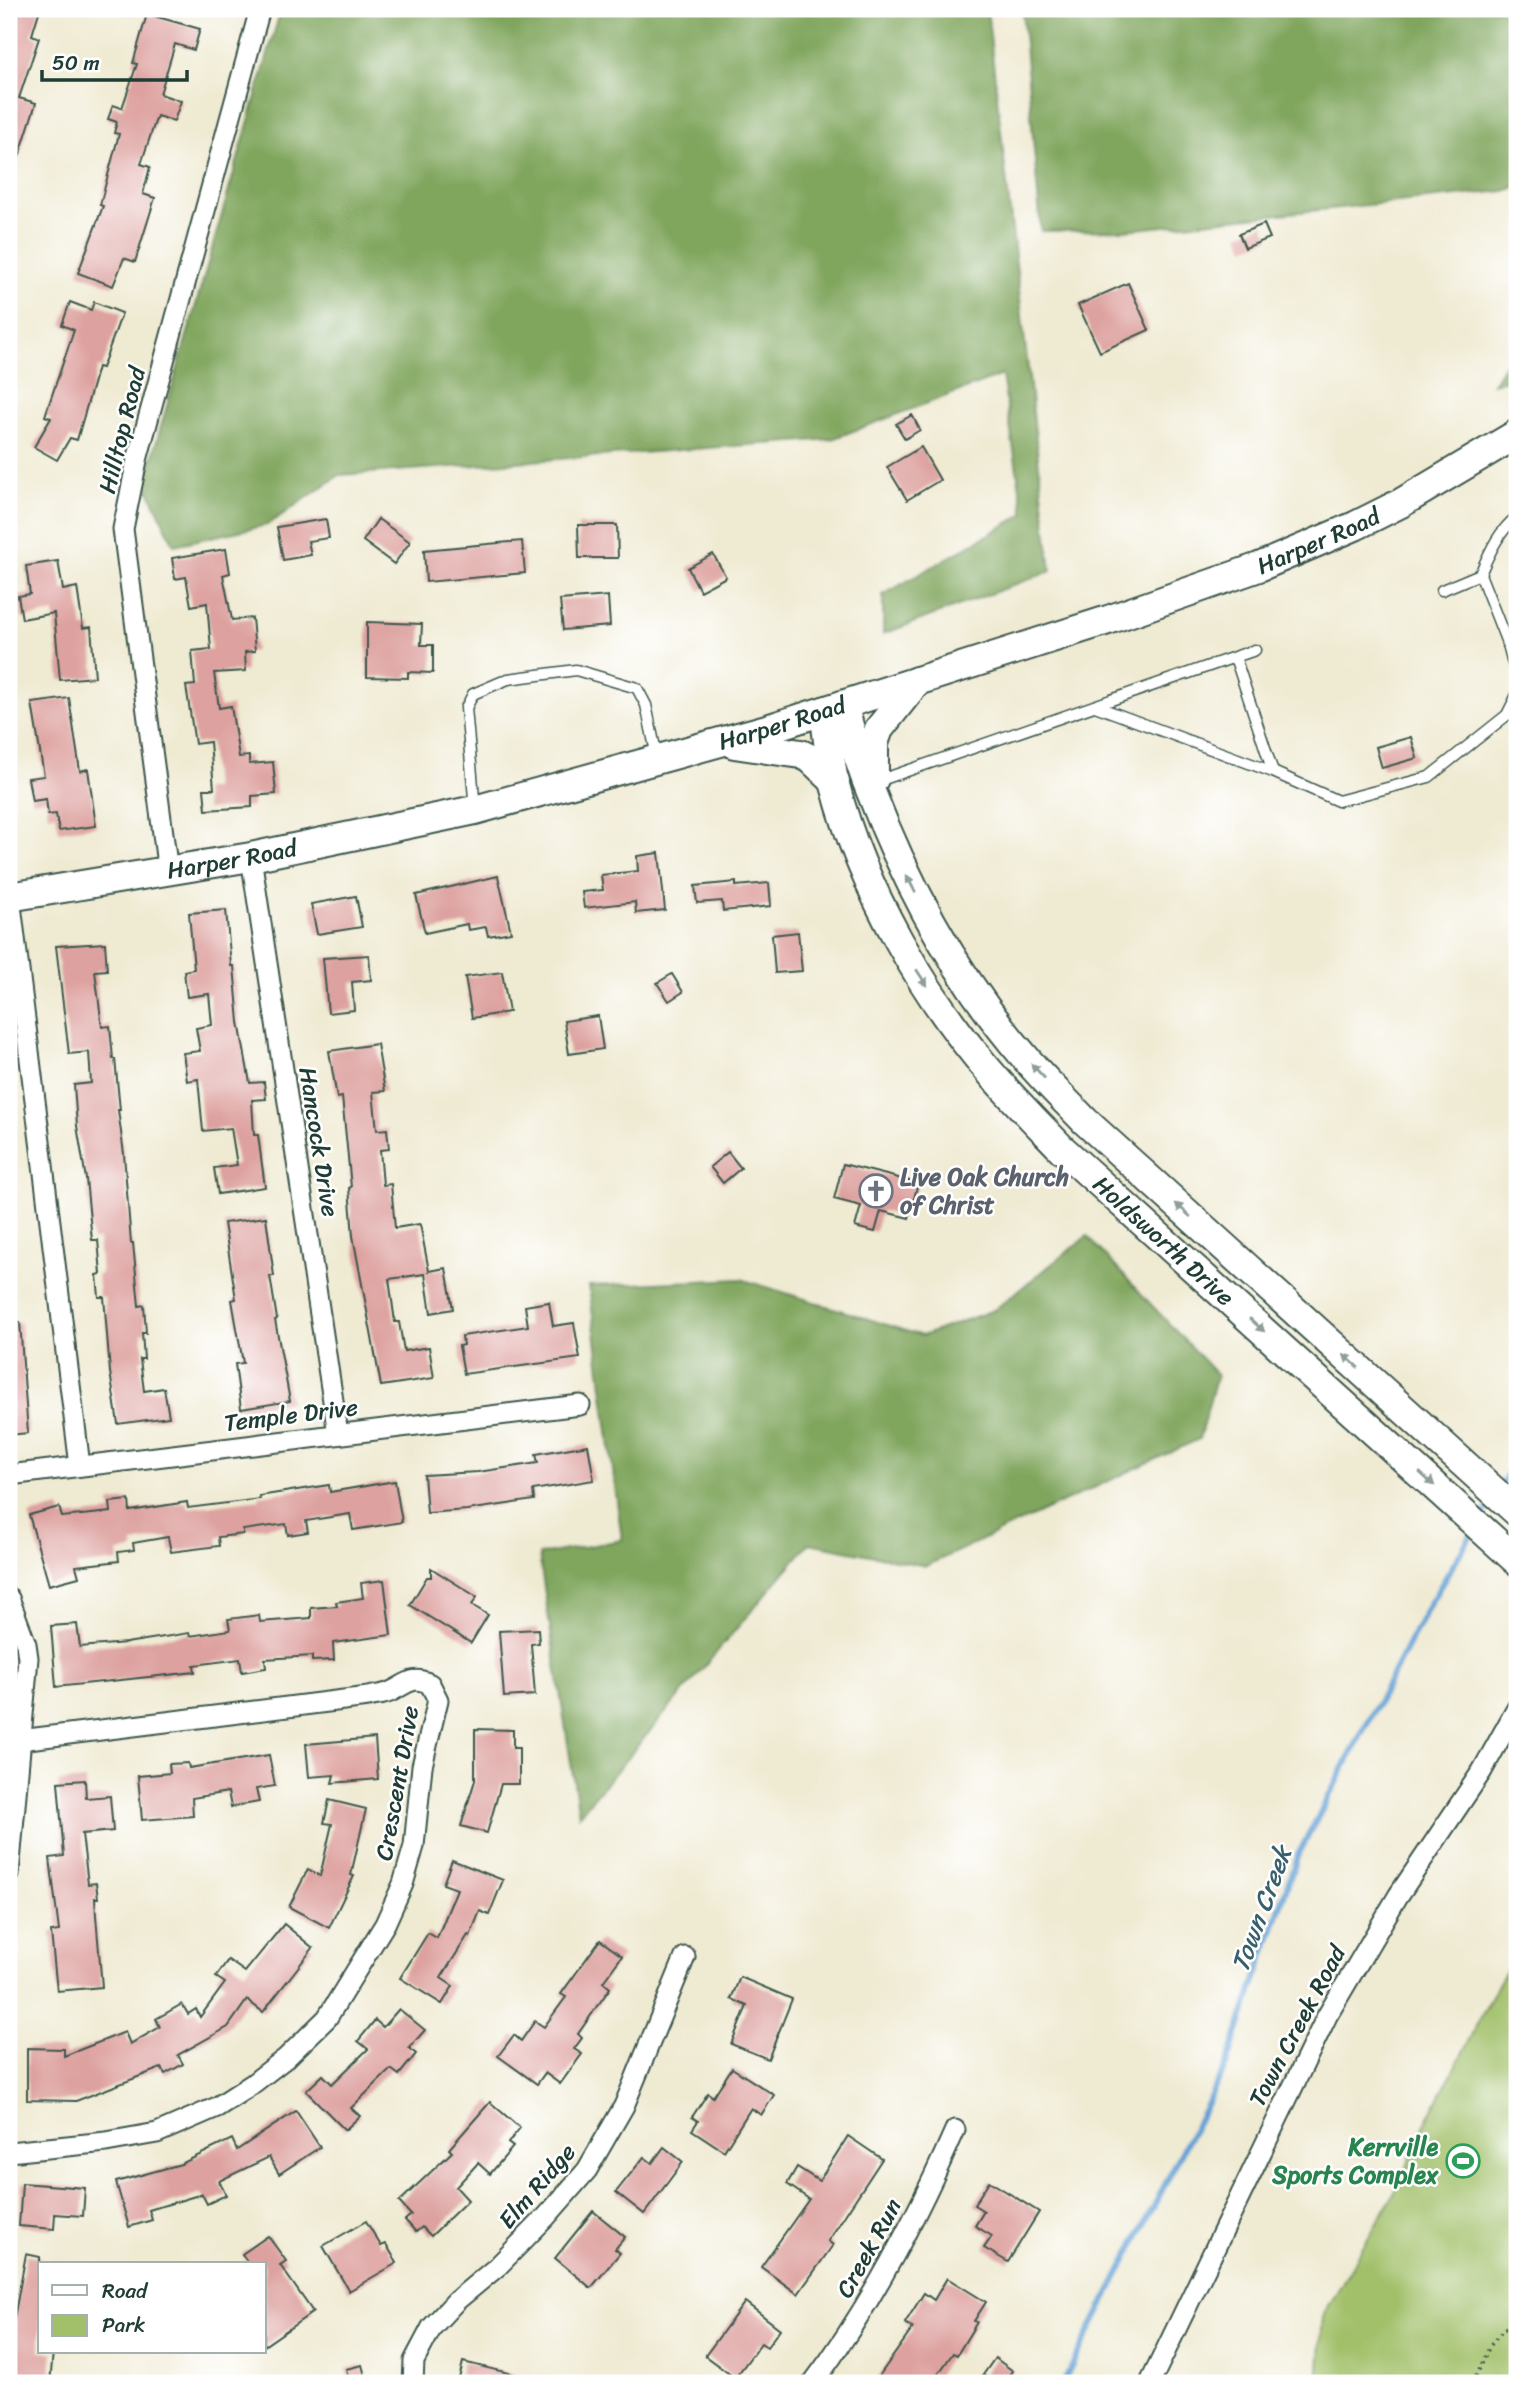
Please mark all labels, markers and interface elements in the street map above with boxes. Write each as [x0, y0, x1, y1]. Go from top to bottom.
scale bar [42, 38, 187, 82]
text: 50 m [52, 44, 100, 82]
street label: Hilltop Road [86, 361, 158, 498]
street label: Harper Road [1250, 495, 1390, 587]
street label: Harper Road [713, 683, 853, 763]
street label: Harper Road [164, 826, 303, 892]
one-way arrow [906, 873, 918, 893]
one-way arrow [916, 968, 929, 987]
one-way arrow [1031, 1063, 1047, 1080]
street label: Hancock Drive [286, 1064, 352, 1220]
place label: Live Oak Church of Christ [900, 1156, 1069, 1226]
street label: Holdsworth Drive [1083, 1165, 1244, 1317]
church icon: Live Oak Church of Christ [857, 1172, 895, 1210]
one-way arrow [1175, 1202, 1192, 1218]
one-way arrow [1248, 1317, 1266, 1333]
one-way arrow [1342, 1354, 1359, 1369]
street label: Temple Drive [222, 1386, 360, 1444]
one-way arrow [1418, 1471, 1436, 1487]
street label: Crescent Drive [363, 1702, 431, 1864]
water label: Town Creek [1217, 1837, 1306, 1978]
street label: Town Creek Road [1237, 1936, 1358, 2114]
place label: Kerrville Sports Complex [1271, 2126, 1439, 2196]
street label: Elm Ridge [487, 2133, 587, 2239]
sports icon: Kerrville Sports Complex [1444, 2142, 1482, 2180]
street label: Creek Run [824, 2190, 914, 2306]
legend [38, 2262, 266, 2354]
text: Road [102, 2272, 149, 2310]
text: Park [102, 2306, 145, 2344]

